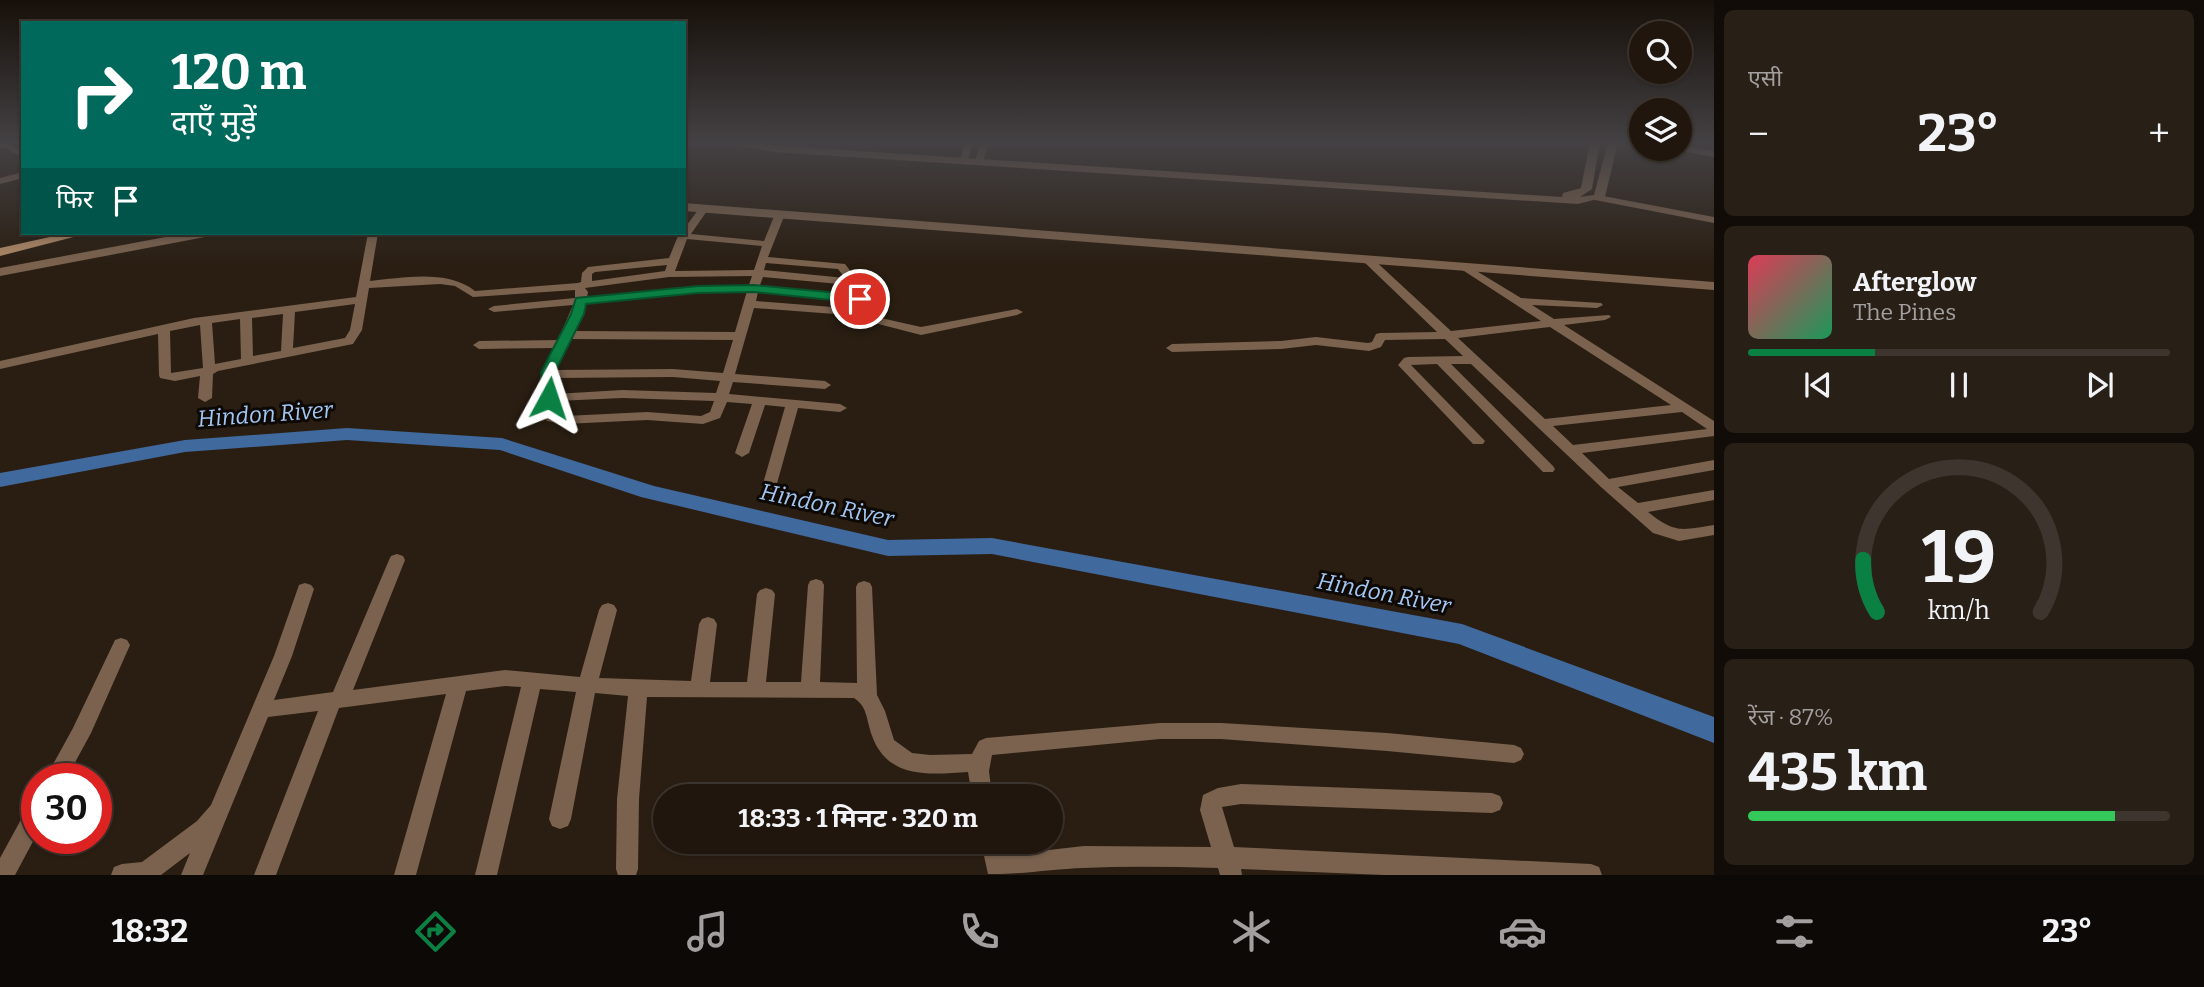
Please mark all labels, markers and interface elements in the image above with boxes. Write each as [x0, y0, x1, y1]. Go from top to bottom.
map controls [1629, 21, 1692, 161]
button: search [1629, 21, 1692, 84]
text: 120 m [171, 43, 306, 102]
icon: right [56, 49, 147, 140]
text: एसी [1748, 64, 1782, 92]
button: layers [1629, 98, 1692, 161]
text: 23° [1918, 102, 2000, 165]
text: दाएँ मुड़ें [171, 103, 257, 141]
text: − [1748, 111, 1769, 157]
text: + [2148, 111, 2170, 157]
icon: arrive [107, 182, 145, 220]
text: फिर [56, 184, 93, 215]
text: Afterglow [1853, 267, 1976, 298]
pin [830, 269, 890, 329]
icon: arrive [841, 280, 879, 318]
text: The Pines [1853, 298, 1956, 326]
position arrow [512, 361, 586, 435]
icon: previous [1799, 366, 1837, 404]
icon: pause [1940, 366, 1978, 404]
icon: next [2081, 366, 2119, 404]
water label: Hindon River [196, 395, 335, 433]
water label: Hindon River [758, 477, 898, 533]
text: 19 [1922, 514, 1996, 601]
water label: Hindon River [1315, 566, 1455, 620]
text: km/h [1928, 595, 1990, 625]
text: रेंज · 87% [1748, 703, 1833, 731]
text: 435 km [1748, 741, 1927, 804]
speed limit sign: 30 [21, 763, 112, 854]
text: 18:33 · 1 मिनट · 320 m [738, 803, 978, 834]
icon: directions [411, 907, 460, 956]
icon: music [683, 907, 732, 956]
icon: phone [955, 907, 1004, 956]
icon: climate [1227, 907, 1276, 956]
icon: car [1498, 907, 1547, 956]
icon: filters [1770, 907, 1819, 956]
text: 18:32 [111, 912, 188, 950]
text: 23° [2042, 912, 2093, 950]

